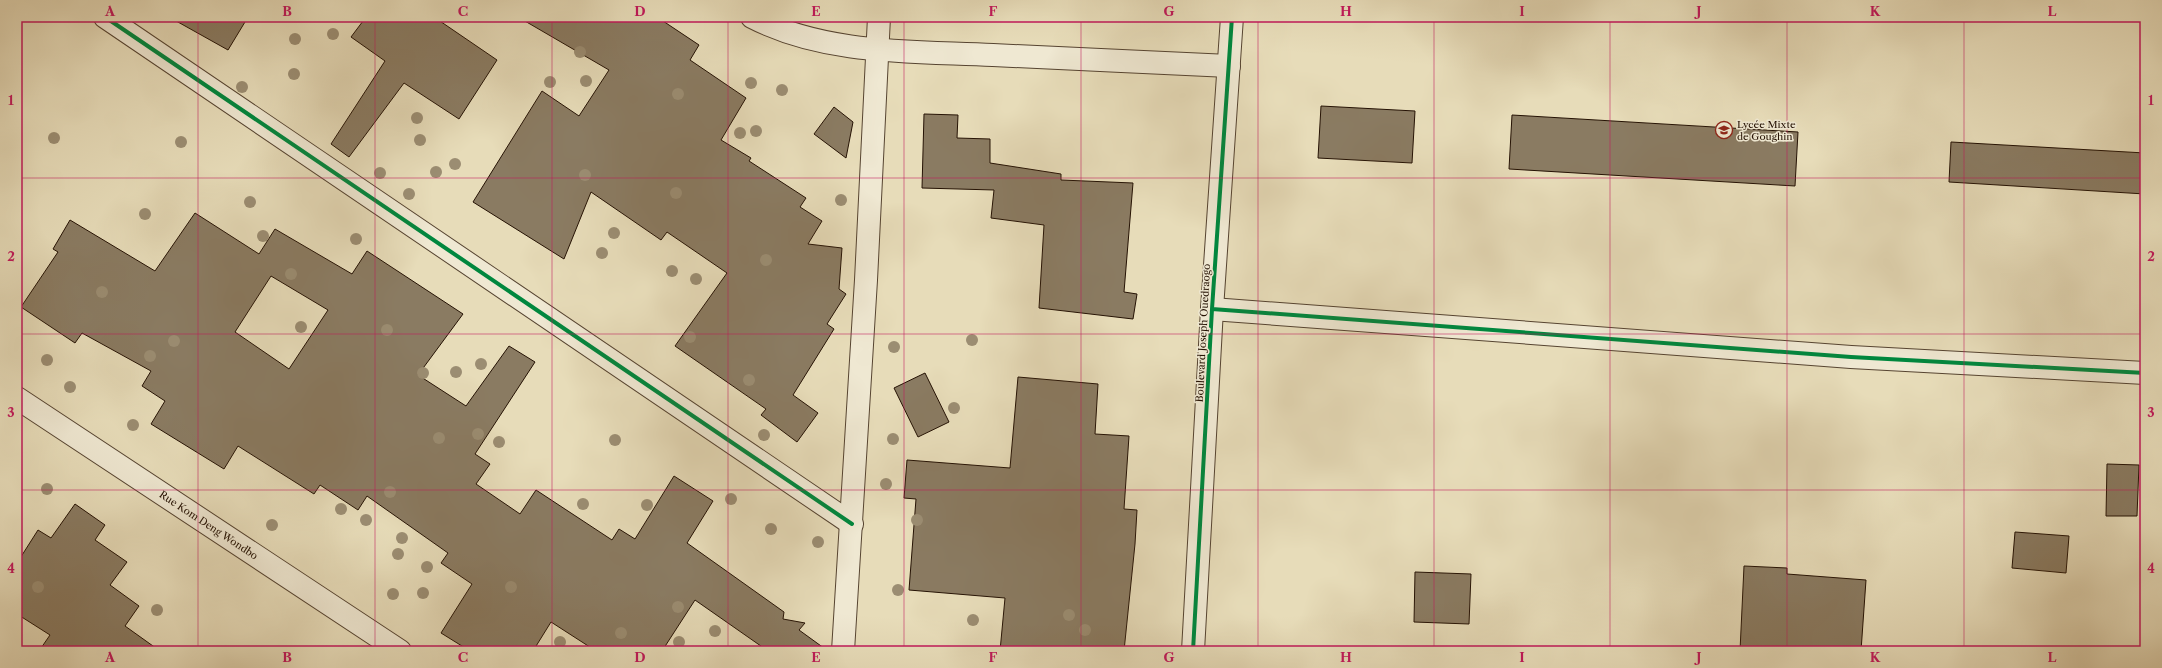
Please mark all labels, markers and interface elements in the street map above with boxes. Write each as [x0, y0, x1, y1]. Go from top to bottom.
text: A [104, 3, 116, 19]
text: B [282, 3, 292, 19]
text: C [458, 3, 468, 19]
text: D [634, 3, 646, 19]
text: E [811, 3, 821, 19]
text: F [989, 3, 998, 19]
text: G [1163, 3, 1175, 19]
text: H [1340, 3, 1352, 19]
text: I [1519, 3, 1525, 19]
text: J [1694, 3, 1702, 19]
text: K [1870, 3, 1881, 19]
text: L [2048, 3, 2057, 19]
text: 1 [8, 92, 14, 108]
text: 1 [2148, 92, 2154, 108]
place label: Lycée Mixte de Goughin [1737, 118, 1796, 143]
school or university icon: Lycée Mixte de Goughin [1714, 120, 1734, 140]
text: 2 [7, 248, 15, 264]
text: 2 [2147, 248, 2155, 264]
street label: Boulevard Joseph Ouedraogo [1193, 263, 1213, 403]
text: 3 [7, 404, 15, 420]
text: 3 [2147, 404, 2155, 420]
street label: Rue Kom Deng Wondbo [157, 487, 261, 562]
text: 4 [7, 560, 15, 576]
text: 4 [2147, 560, 2155, 576]
text: A [104, 649, 116, 665]
text: B [282, 649, 292, 665]
text: C [458, 649, 468, 665]
text: D [634, 649, 646, 665]
text: E [811, 649, 821, 665]
text: F [989, 649, 998, 665]
text: G [1163, 649, 1175, 665]
text: H [1340, 649, 1352, 665]
text: I [1519, 649, 1525, 665]
text: J [1694, 649, 1702, 665]
text: K [1870, 649, 1881, 665]
text: L [2048, 649, 2057, 665]

